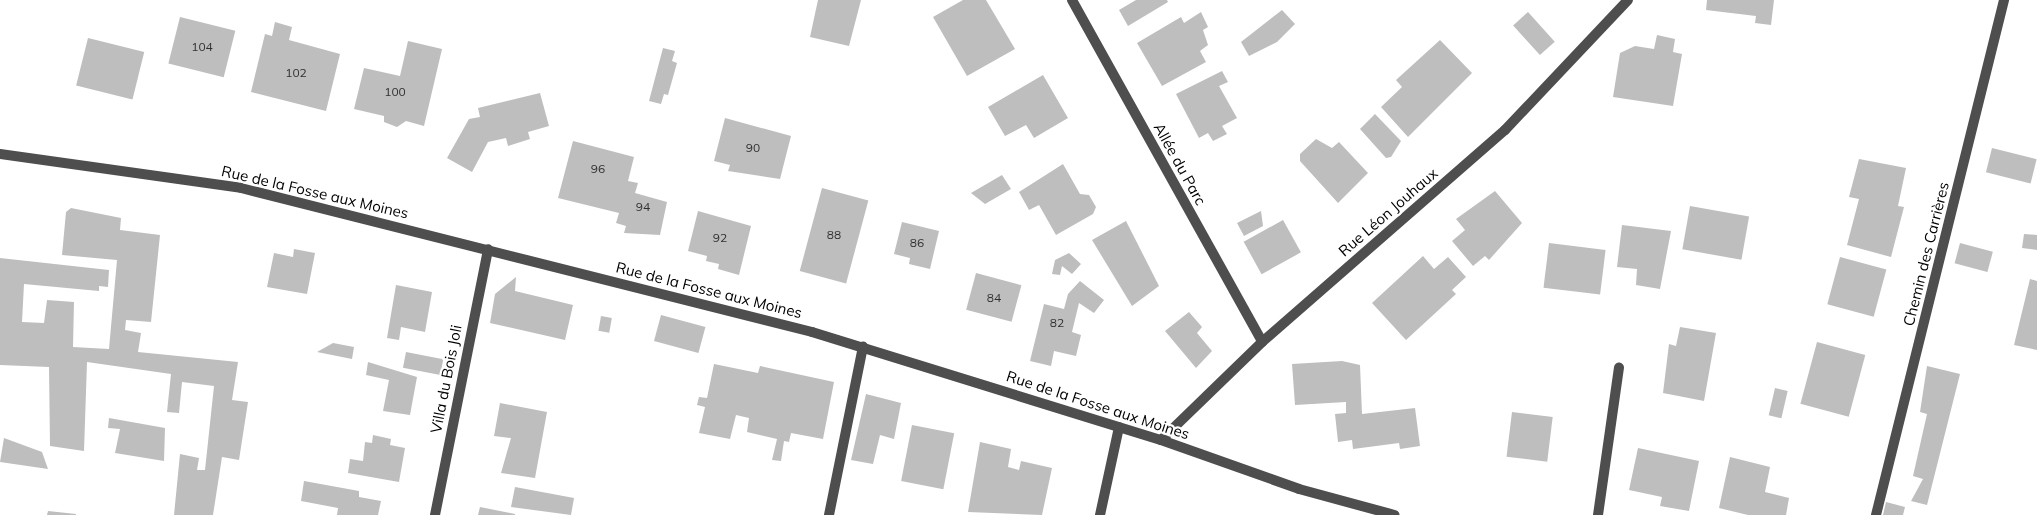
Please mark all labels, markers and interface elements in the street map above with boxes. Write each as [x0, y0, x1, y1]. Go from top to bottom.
house number: 104 [191, 40, 213, 54]
house number: 102 [285, 66, 307, 80]
house number: 100 [384, 85, 406, 99]
street label: Allée du Parc [1150, 120, 1210, 208]
house number: 90 [746, 141, 760, 155]
street label: Rue de la Fosse aux Moines [220, 162, 410, 222]
house number: 96 [591, 162, 605, 176]
street label: Rue Léon Jouhaux [1335, 164, 1441, 260]
street label: Chemin des Carrières [1899, 180, 1953, 328]
house number: 94 [636, 200, 650, 214]
house number: 88 [827, 228, 841, 242]
house number: 92 [713, 231, 727, 245]
house number: 86 [910, 236, 924, 250]
street label: Rue de la Fosse aux Moines [614, 258, 804, 322]
house number: 84 [987, 291, 1001, 305]
house number: 82 [1050, 316, 1064, 330]
street label: Villa du Bois Joli [427, 323, 465, 435]
street label: Rue de la Fosse aux Moines [1004, 367, 1192, 443]

